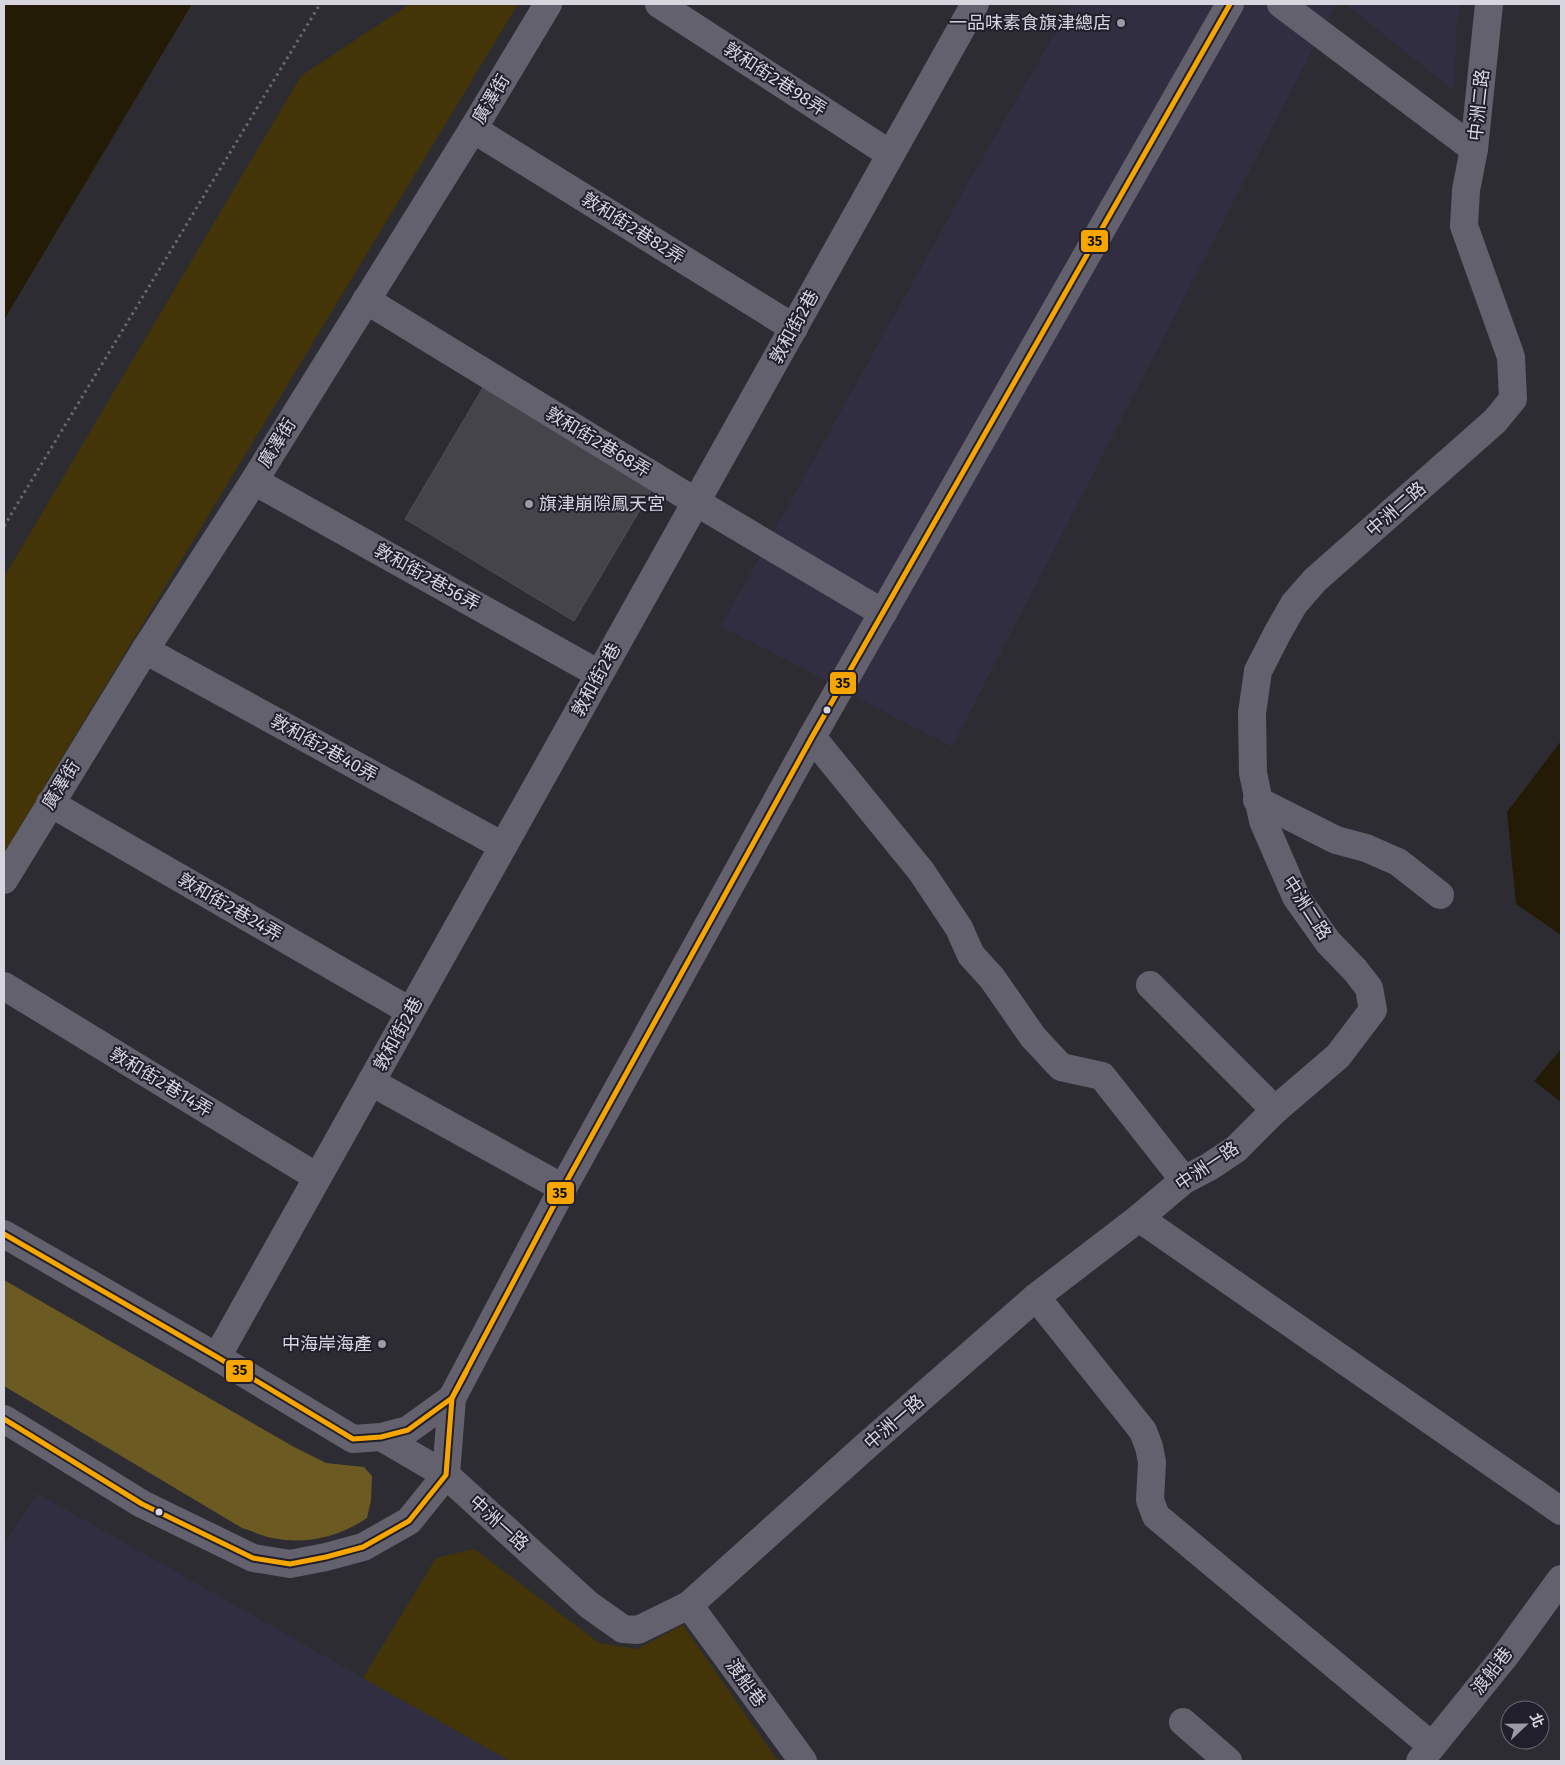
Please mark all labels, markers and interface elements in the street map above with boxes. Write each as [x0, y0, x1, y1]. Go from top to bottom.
place label: 一品味素食旗津總店 [949, 12, 1111, 34]
marker: 一品味素食旗津總店 [1115, 17, 1127, 29]
street label: 敦和街2巷98弄 [719, 38, 831, 120]
street label: 中洲二路 [1464, 68, 1494, 142]
street label: 廣澤街 [468, 70, 514, 128]
street label: 敦和街2巷82弄 [577, 188, 689, 268]
line badge: 35 [1080, 229, 1109, 253]
text: 35 [1087, 233, 1103, 250]
street label: 敦和街2巷 [765, 286, 823, 368]
street label: 敦和街2巷68弄 [542, 402, 654, 482]
street label: 廣澤街 [253, 414, 301, 472]
street label: 中洲二路 [1362, 477, 1430, 541]
place label: 旗津崩隙鳳天宮 [539, 493, 665, 515]
marker: 旗津崩隙鳳天宮 [523, 498, 535, 510]
street label: 敦和街2巷56弄 [370, 539, 484, 615]
street label: 敦和街2巷 [567, 639, 625, 721]
line badge: 35 [829, 671, 857, 695]
text: 35 [835, 675, 851, 692]
unlabelled marker [822, 705, 832, 715]
street label: 敦和街2巷40弄 [267, 710, 381, 786]
street label: 廣澤街 [37, 756, 85, 814]
street label: 敦和街2巷24弄 [174, 868, 286, 946]
street label: 中洲二路 [1278, 872, 1336, 944]
street label: 敦和街2巷 [369, 993, 427, 1075]
street label: 敦和街2巷14弄 [105, 1043, 217, 1121]
street label: 中洲一路 [1171, 1137, 1243, 1195]
line badge: 35 [546, 1181, 575, 1205]
text: 35 [552, 1185, 568, 1202]
place label: 中海岸海產 [282, 1333, 372, 1355]
marker: 中海岸海產 [376, 1338, 388, 1350]
line badge: 35 [225, 1359, 254, 1383]
text: 35 [232, 1362, 248, 1379]
street label: 中洲一路 [860, 1390, 928, 1454]
street label: 中洲一路 [465, 1491, 533, 1555]
unlabelled marker [154, 1507, 164, 1517]
street label: 渡船巷 [1467, 1643, 1517, 1699]
street label: 渡船巷 [721, 1655, 771, 1711]
north arrow [1500, 1700, 1550, 1750]
text: 北 [1526, 1711, 1547, 1730]

